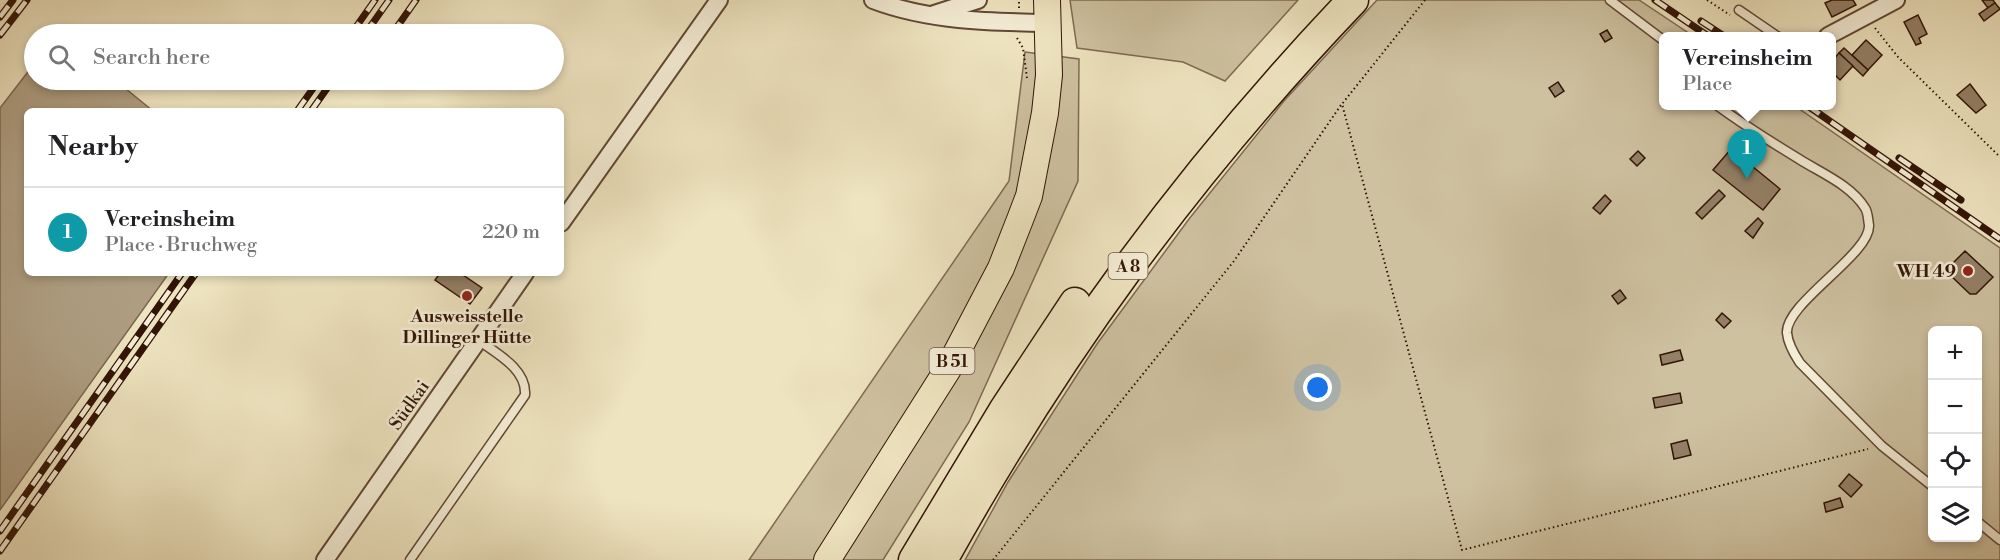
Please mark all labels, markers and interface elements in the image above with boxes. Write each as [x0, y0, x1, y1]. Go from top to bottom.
search box [24, 24, 564, 90]
popup [1659, 32, 1836, 110]
icon: search [45, 41, 78, 74]
text: Search here [93, 44, 210, 71]
text: Vereinsheim [1682, 45, 1813, 72]
text: Place [1682, 72, 1732, 97]
pin: 1 [1728, 130, 1766, 179]
text: Nearby [48, 131, 138, 163]
text: Vereinsheim [105, 206, 235, 233]
text: 1 [63, 220, 72, 245]
text: 220 m [482, 220, 540, 245]
text: Place · Bruchweg [105, 233, 257, 258]
road number: A 8 [1108, 253, 1148, 279]
place label: WH 49 [1896, 260, 1956, 283]
marker: WH 49 [1961, 264, 1975, 278]
marker: Ausweisstelle Dillinger Hütte [460, 289, 474, 303]
place label: Ausweisstelle Dillinger Hütte [403, 305, 532, 349]
map controls [1928, 326, 1982, 542]
button: + [1928, 326, 1982, 380]
road number: B 51 [930, 348, 974, 374]
your location [1303, 373, 1332, 402]
street label: Südkai [384, 376, 435, 435]
button: − [1928, 380, 1982, 434]
button: locate [1928, 434, 1982, 488]
button: layers [1928, 488, 1982, 542]

